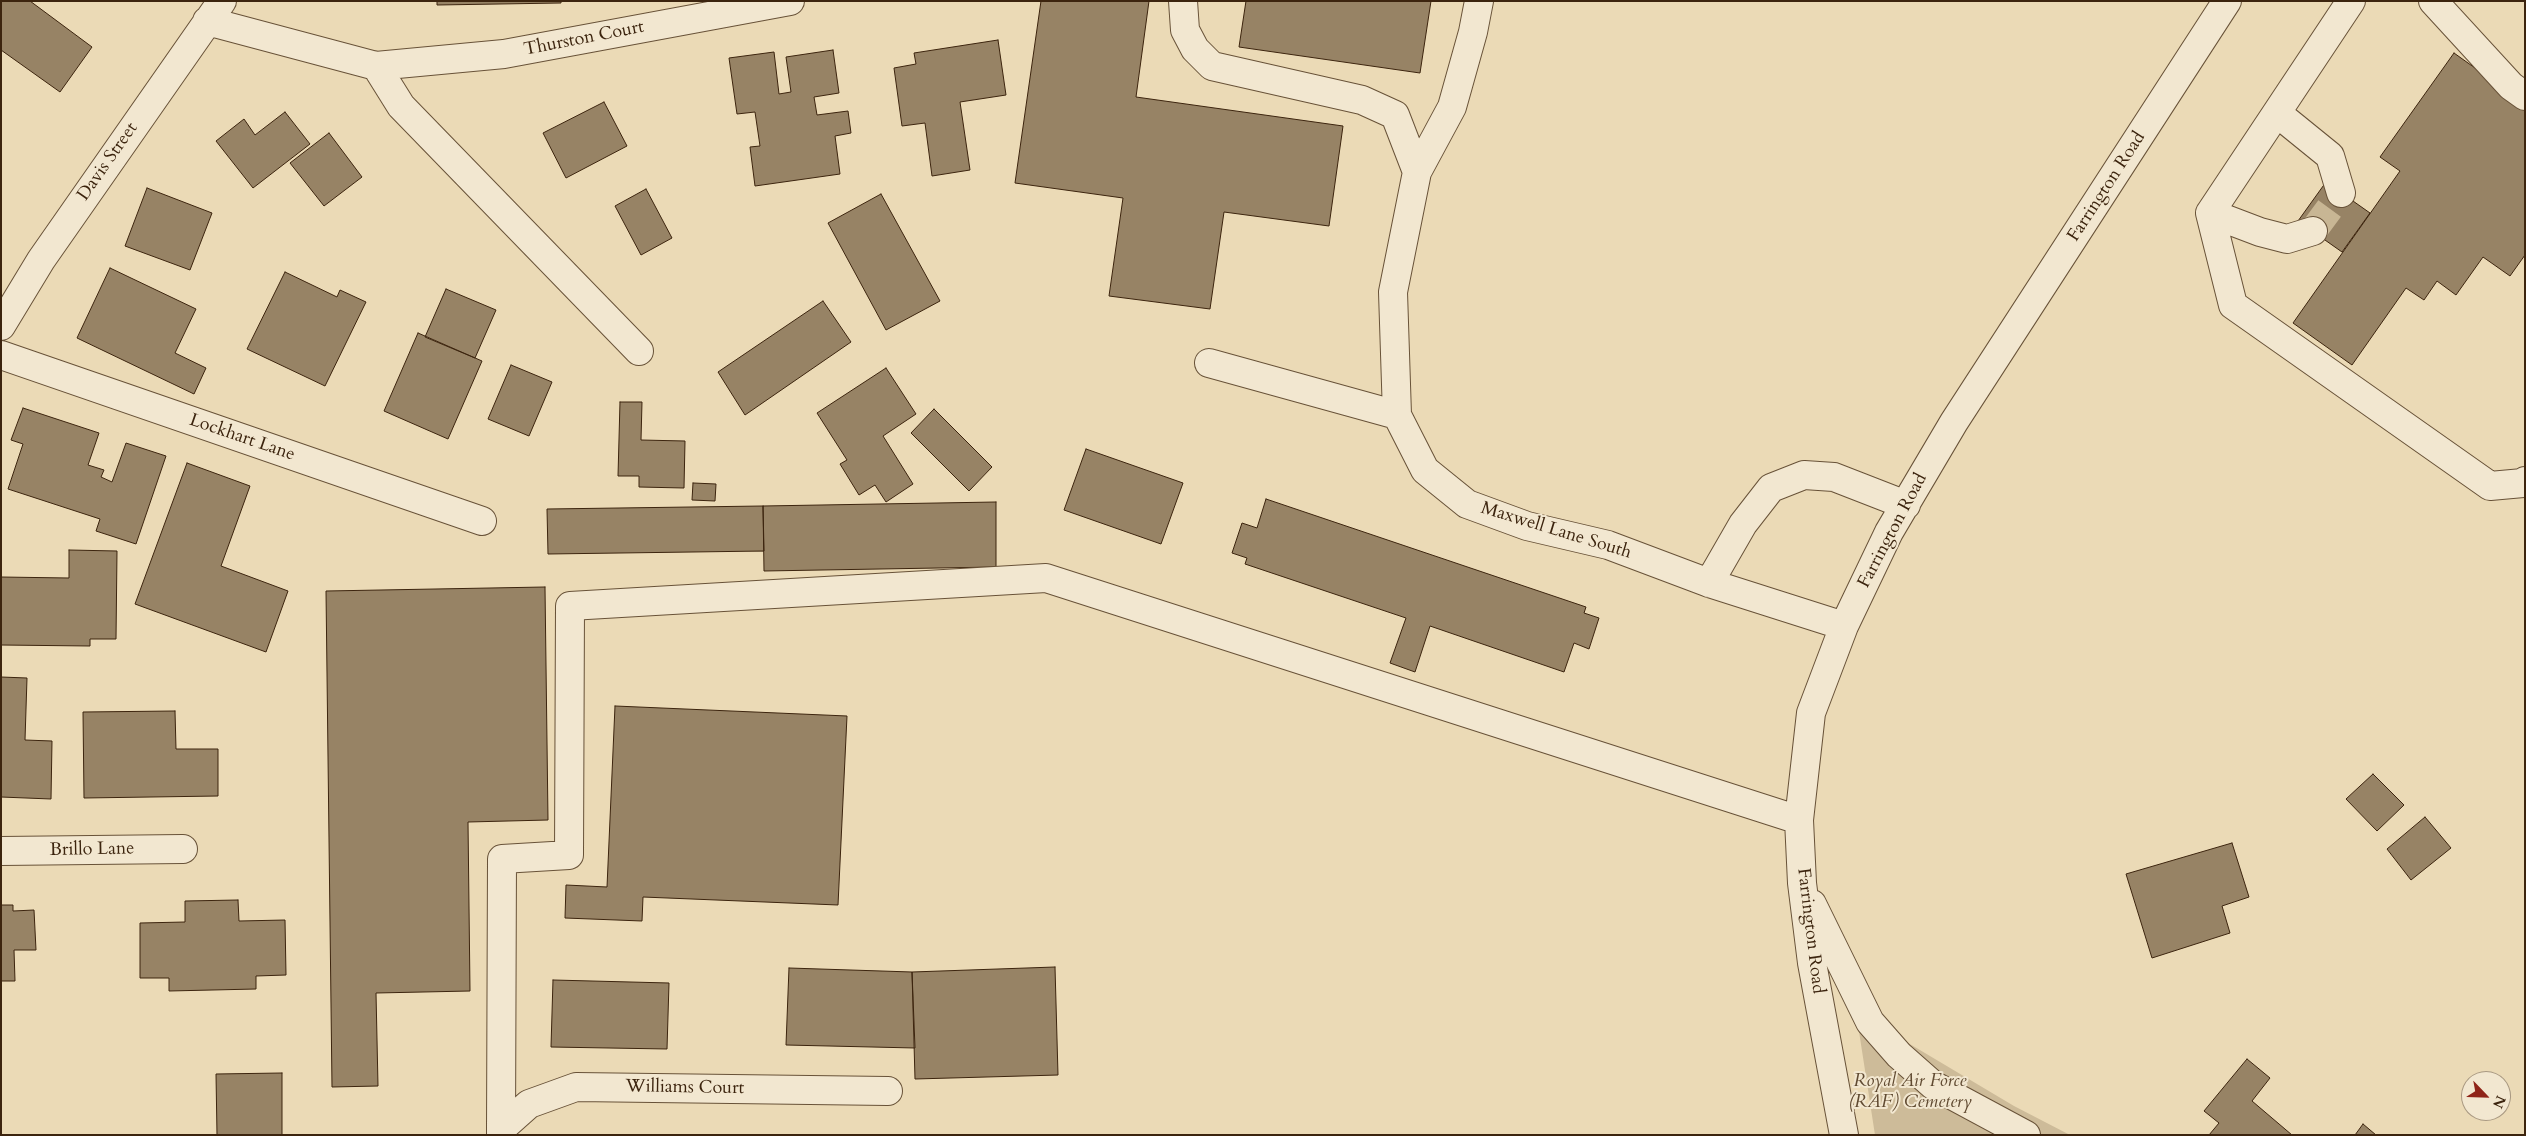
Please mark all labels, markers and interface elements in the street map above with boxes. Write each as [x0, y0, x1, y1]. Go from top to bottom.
street label: Thurston Court [522, 17, 646, 61]
street label: Davis Street [73, 119, 143, 205]
street label: Farrington Road [2063, 128, 2151, 246]
street label: Lockhart Lane [186, 410, 298, 466]
street label: Farrington Road [1854, 470, 1932, 592]
street label: Maxwell Lane South [1478, 498, 1634, 564]
street label: Brillo Lane [49, 838, 135, 862]
street label: Farrington Road [1792, 867, 1828, 995]
park label: Royal Air Force (RAF) Cemetery [1848, 1071, 1972, 1114]
north arrow [2461, 1071, 2511, 1121]
street label: Williams Court [625, 1076, 745, 1100]
text: N [2488, 1092, 2510, 1111]

